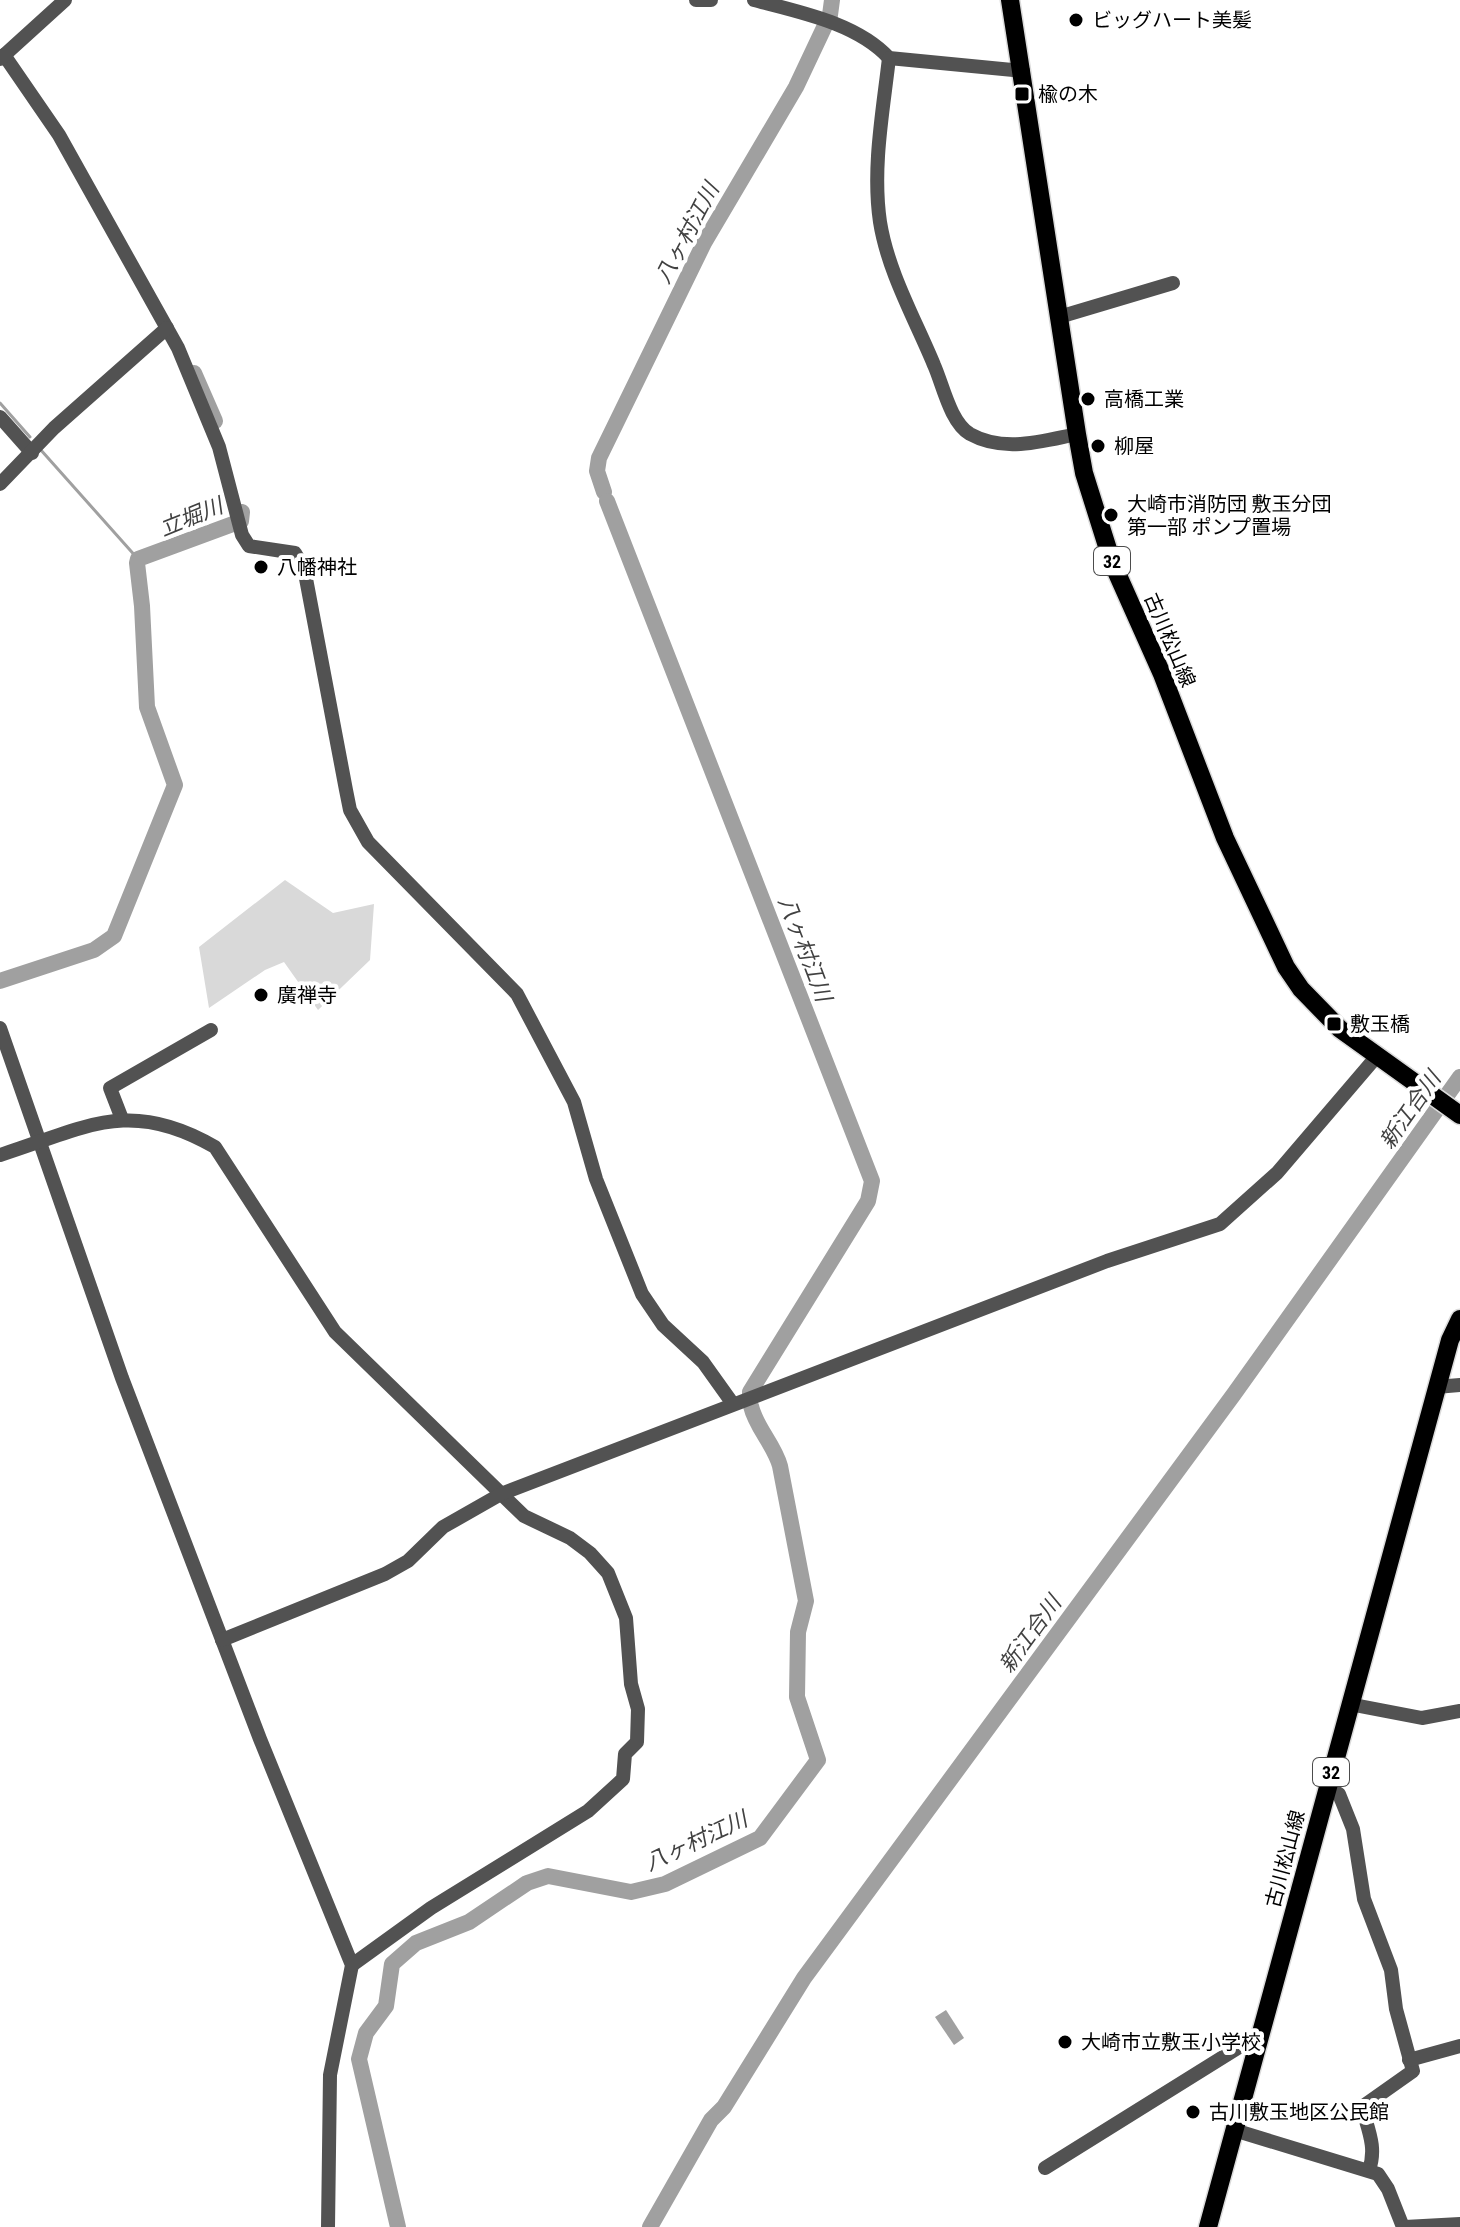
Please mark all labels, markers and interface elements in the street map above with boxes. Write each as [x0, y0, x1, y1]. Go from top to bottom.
place label: ビッグハート美髪 [1092, 8, 1252, 32]
marker: ビッグハート美髪 [1067, 11, 1085, 29]
place label: 楡の木 [1038, 82, 1098, 106]
marker: 楡の木 [1013, 85, 1031, 103]
water label: 八ヶ村江川 [650, 177, 725, 287]
place label: 高橋工業 [1104, 387, 1184, 411]
marker: 高橋工業 [1079, 390, 1097, 408]
place label: 柳屋 [1114, 434, 1154, 458]
marker: 柳屋 [1089, 437, 1107, 455]
water label: 立堀川 [156, 492, 228, 541]
place label: 大崎市消防団 敷玉分団 第一部 ポンプ置場 [1127, 492, 1332, 539]
marker: 大崎市消防団 敷玉分団 第一部 ポンプ置場 [1102, 506, 1120, 524]
road number: 32 [1094, 547, 1130, 575]
place label: 八幡神社 [277, 555, 357, 579]
marker: 八幡神社 [252, 558, 270, 576]
street label: 古川松山線 [1139, 589, 1201, 691]
water label: 八ヶ村江川 [774, 893, 837, 1007]
place label: 廣禅寺 [277, 983, 337, 1007]
marker: 廣禅寺 [252, 986, 270, 1004]
place label: 敷玉橋 [1350, 1012, 1410, 1036]
marker: 敷玉橋 [1325, 1015, 1343, 1033]
water label: 新江合川 [1375, 1065, 1447, 1153]
water label: 新江合川 [994, 1589, 1067, 1677]
road number: 32 [1313, 1758, 1349, 1786]
water label: 八ヶ村江川 [641, 1806, 753, 1876]
street label: 古川松山線 [1260, 1808, 1310, 1910]
place label: 大崎市立敷玉小学校 [1081, 2030, 1261, 2054]
marker: 大崎市立敷玉小学校 [1056, 2033, 1074, 2051]
place label: 古川敷玉地区公民館 [1209, 2100, 1389, 2124]
marker: 古川敷玉地区公民館 [1184, 2103, 1202, 2121]

